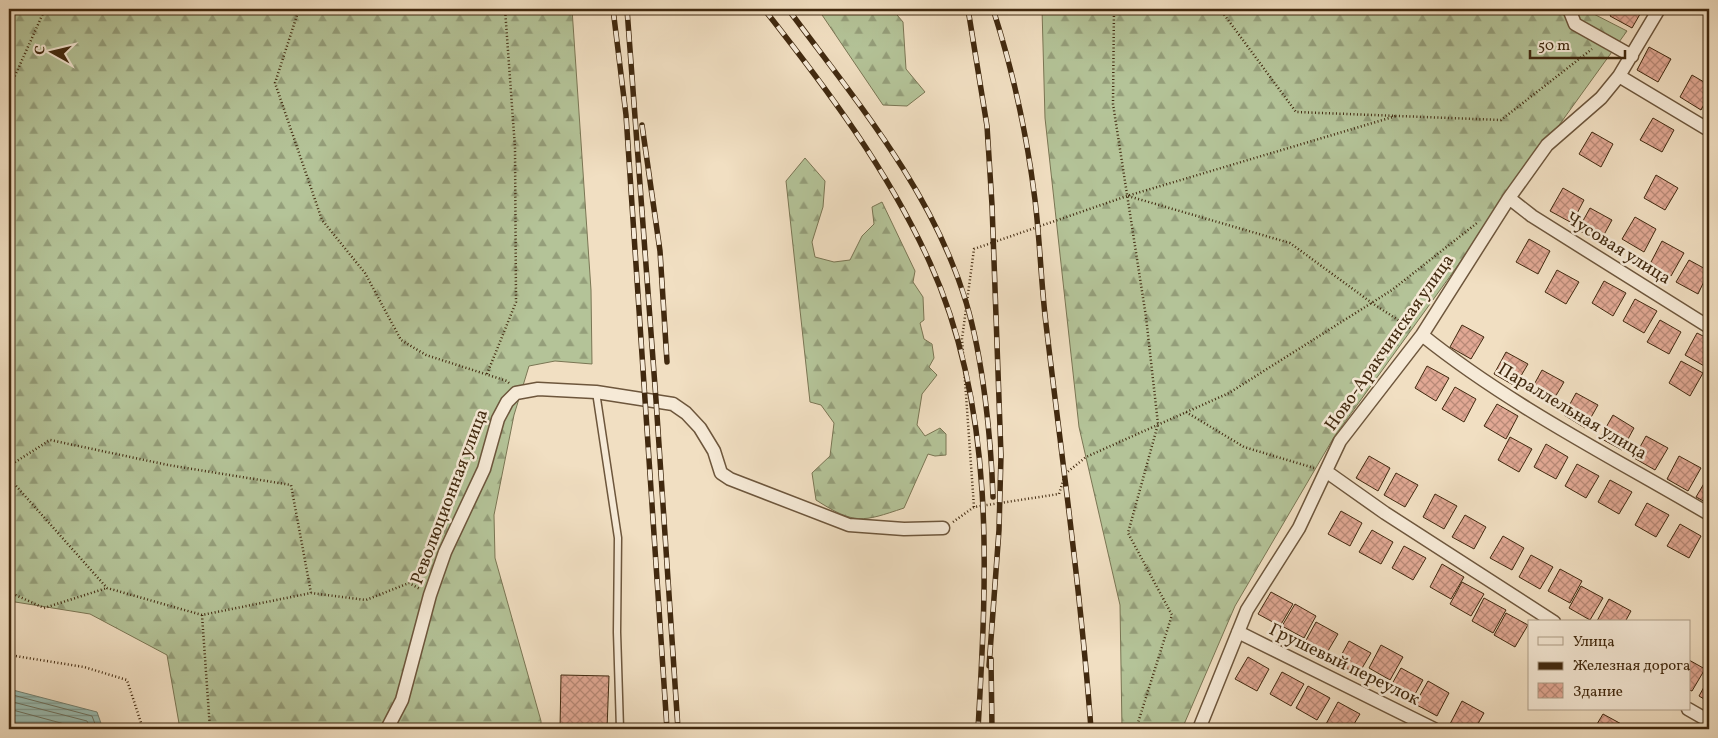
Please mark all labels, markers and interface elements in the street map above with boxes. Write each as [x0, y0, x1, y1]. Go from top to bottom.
north arrow [28, 28, 78, 78]
scale bar [1530, 28, 1626, 60]
text: 50 m [1538, 36, 1570, 57]
text: С [31, 45, 51, 56]
street label: Чусовая улица [1561, 207, 1675, 291]
street label: Ново-Аракчинская улица [1319, 250, 1461, 436]
street label: Параллельная улица [1493, 357, 1651, 467]
street label: Революционная улица [405, 406, 495, 588]
street label: Грушевый переулок [1264, 618, 1424, 713]
legend [1528, 620, 1690, 710]
text: Улица [1573, 632, 1615, 653]
text: Железная дорога [1573, 656, 1690, 677]
text: Здание [1573, 682, 1623, 703]

